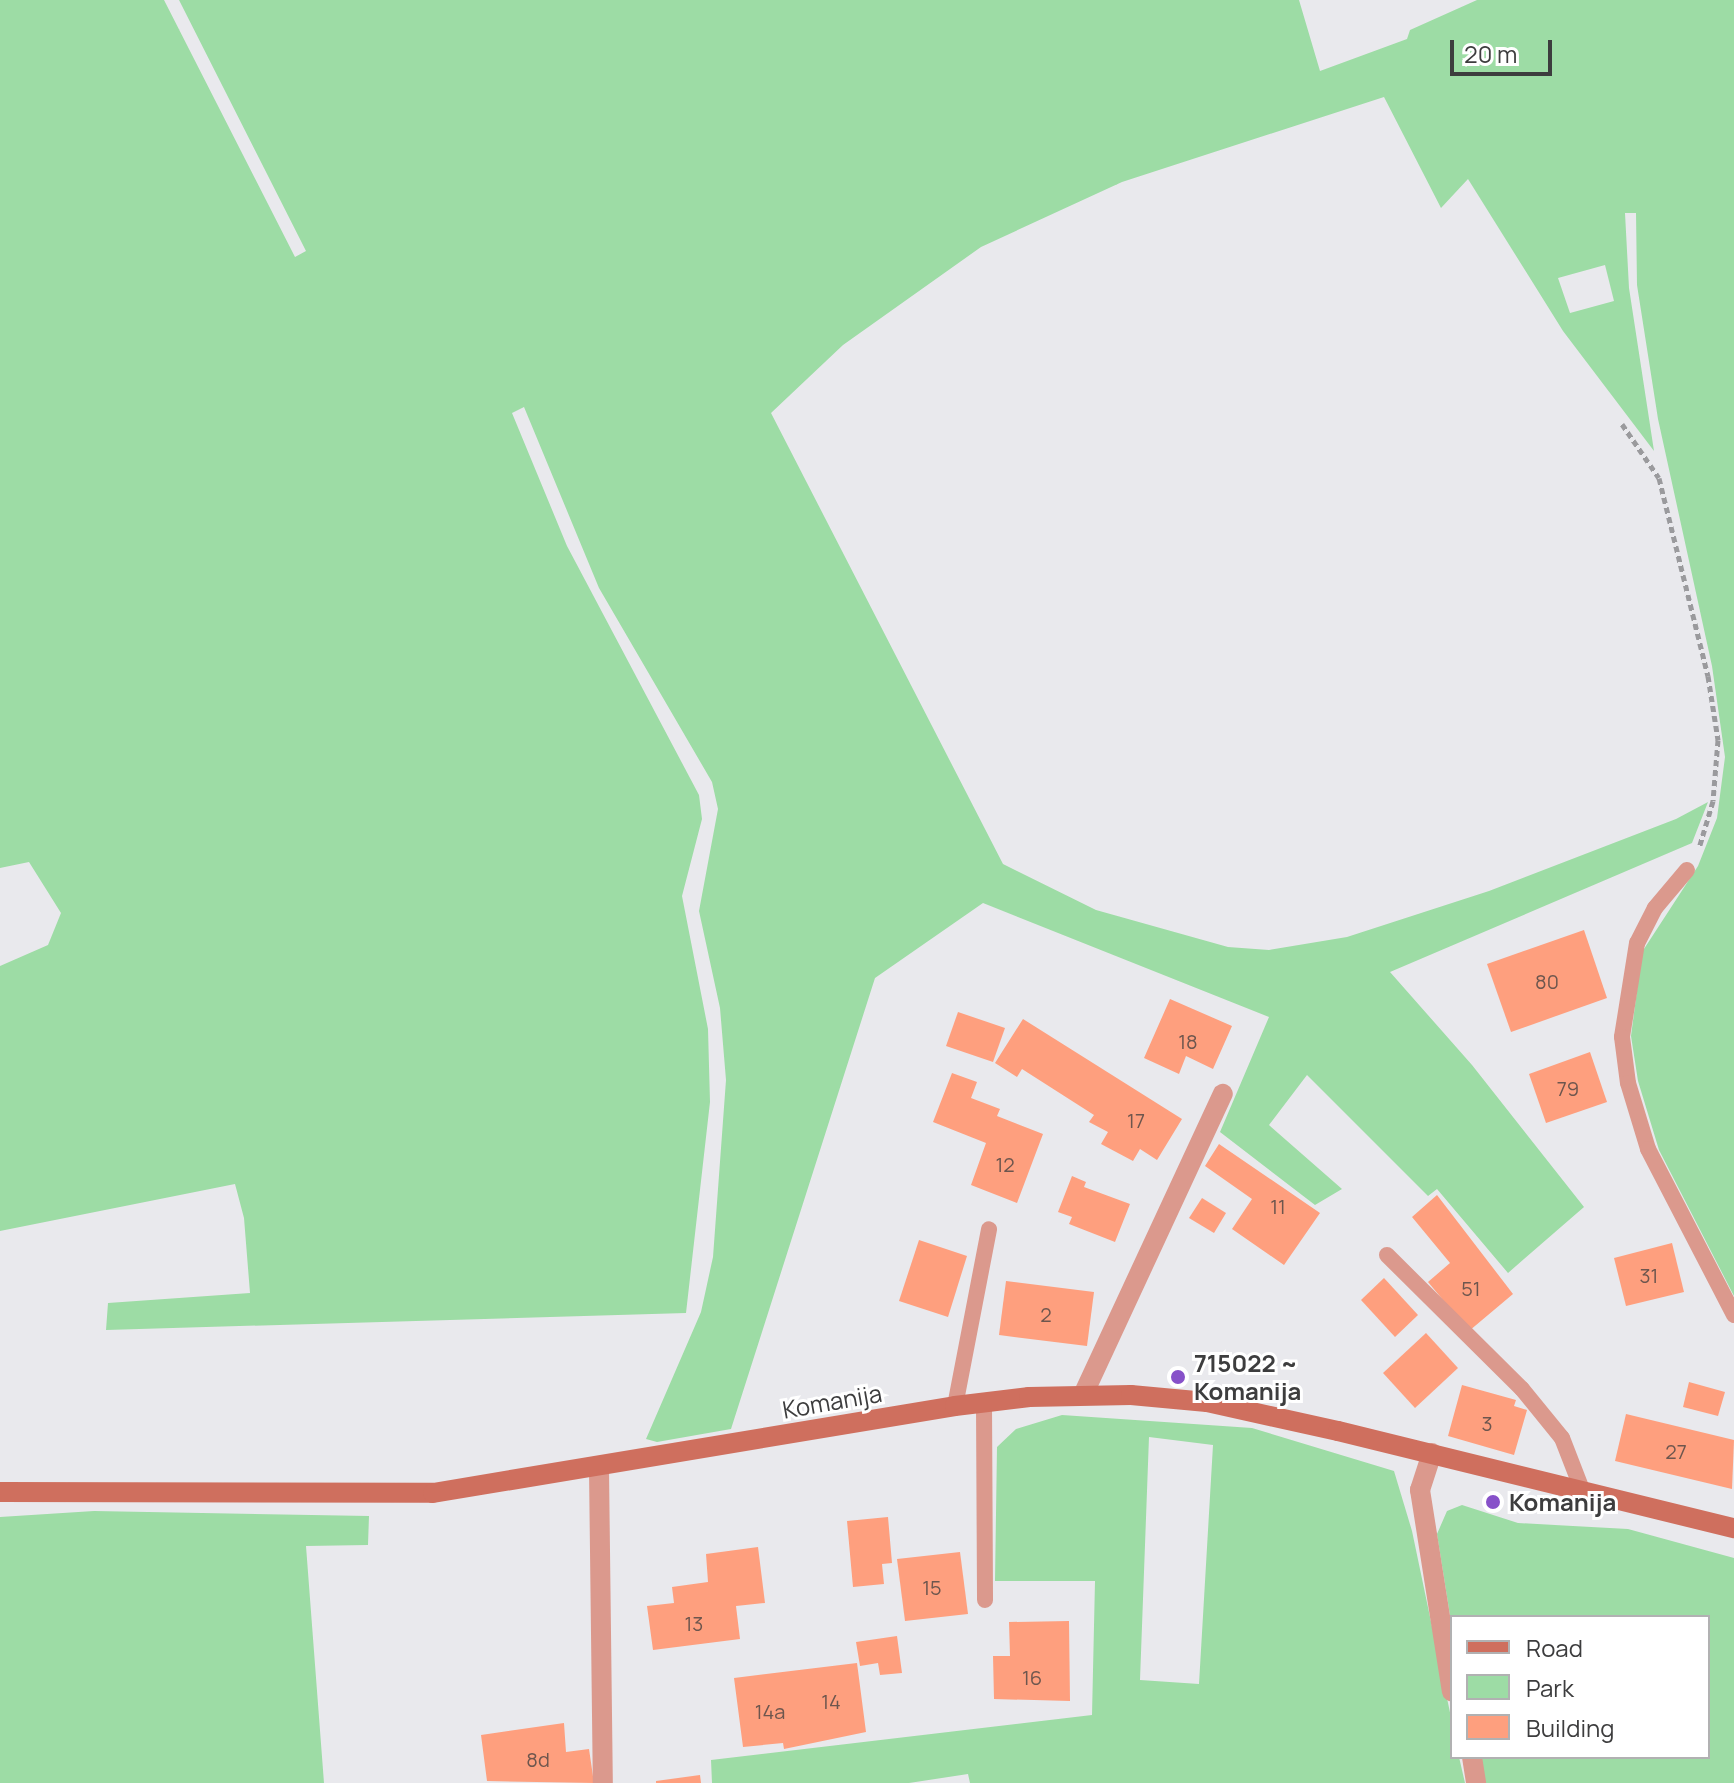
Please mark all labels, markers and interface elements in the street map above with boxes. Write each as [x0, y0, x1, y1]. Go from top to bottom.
scale bar [1454, 24, 1556, 74]
text: 20 m [1464, 37, 1517, 70]
house number: 80 [1535, 969, 1559, 993]
house number: 18 [1178, 1029, 1198, 1053]
house number: 79 [1557, 1076, 1579, 1100]
house number: 17 [1127, 1108, 1145, 1132]
house number: 12 [995, 1152, 1015, 1176]
house number: 11 [1270, 1194, 1286, 1218]
house number: 31 [1640, 1263, 1658, 1287]
house number: 51 [1461, 1276, 1481, 1300]
house number: 2 [1040, 1302, 1052, 1326]
place label: 715022 ~ Komanija [1194, 1349, 1301, 1405]
marker: 715022 ~ Komanija [1169, 1368, 1187, 1386]
street label: Komanija [780, 1378, 884, 1424]
house number: 3 [1481, 1411, 1493, 1435]
house number: 27 [1665, 1439, 1687, 1463]
place label: Komanija [1509, 1488, 1616, 1516]
marker: Komanija [1484, 1493, 1502, 1511]
house number: 15 [922, 1575, 942, 1599]
house number: 13 [685, 1611, 703, 1635]
legend [1450, 1615, 1710, 1759]
text: Road [1526, 1631, 1583, 1664]
house number: 16 [1022, 1665, 1042, 1689]
text: Park [1526, 1671, 1574, 1704]
house number: 14 [821, 1689, 841, 1713]
house number: 14a [755, 1699, 785, 1723]
text: Building [1526, 1711, 1614, 1744]
house number: 8d [526, 1747, 550, 1771]

